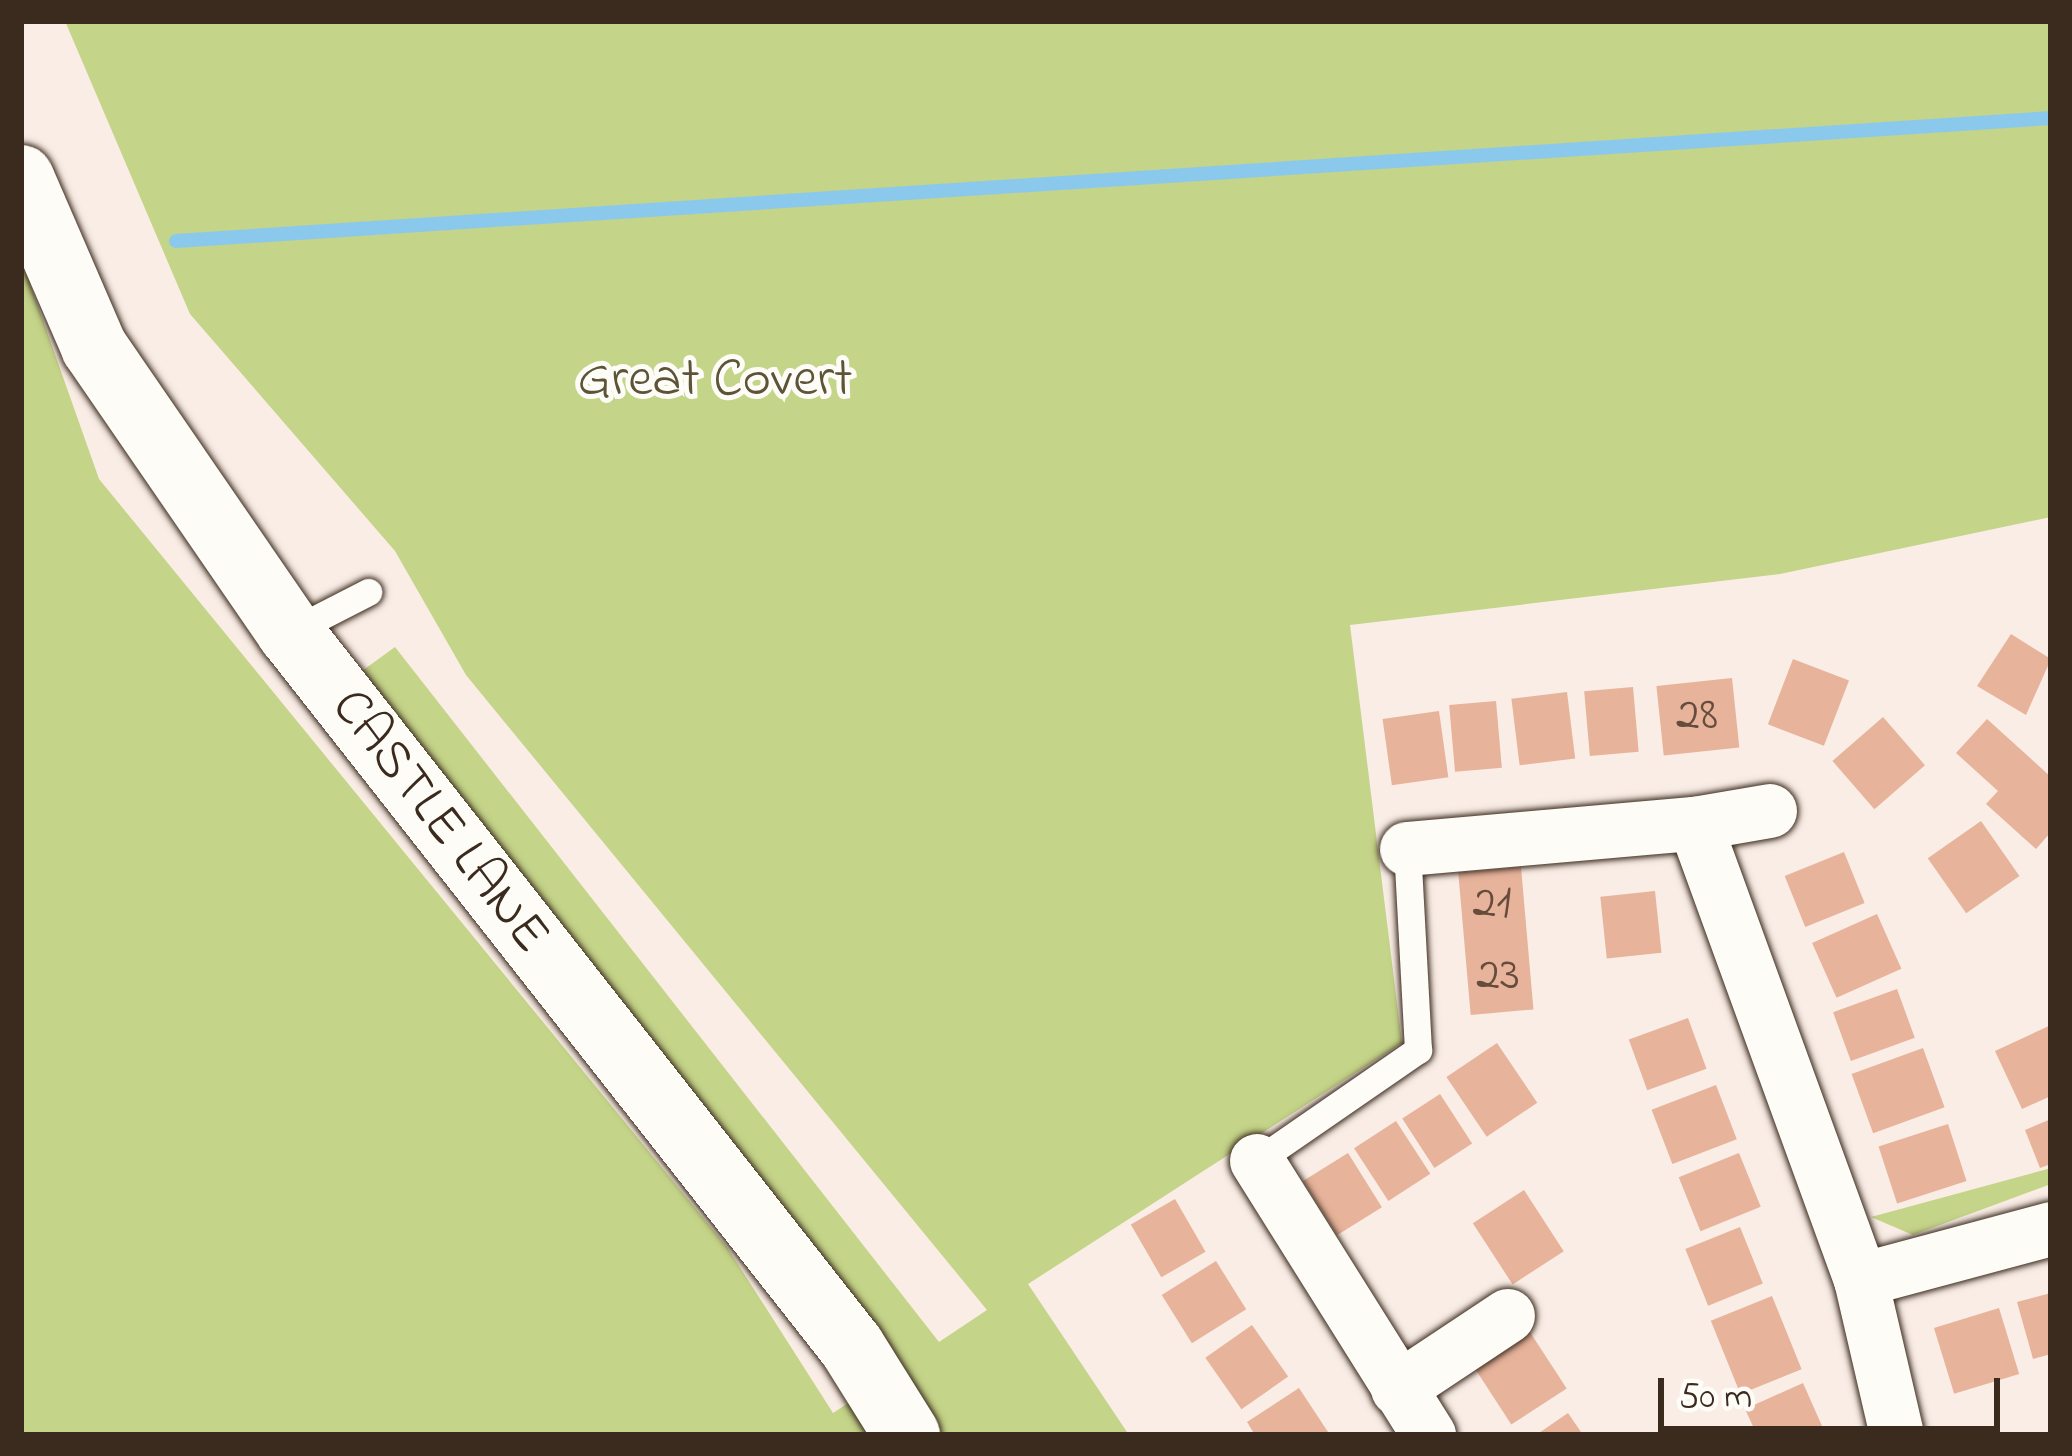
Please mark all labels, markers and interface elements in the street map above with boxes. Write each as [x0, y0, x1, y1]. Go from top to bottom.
park label: Great Covert [578, 349, 852, 413]
street label: CASTLE LANE [316, 677, 562, 967]
house number: 28 [1676, 688, 1718, 746]
house number: 21 [1472, 876, 1512, 934]
house number: 23 [1476, 948, 1520, 1006]
scale bar [1664, 1354, 2006, 1428]
text: 50 m [1679, 1372, 1752, 1425]

